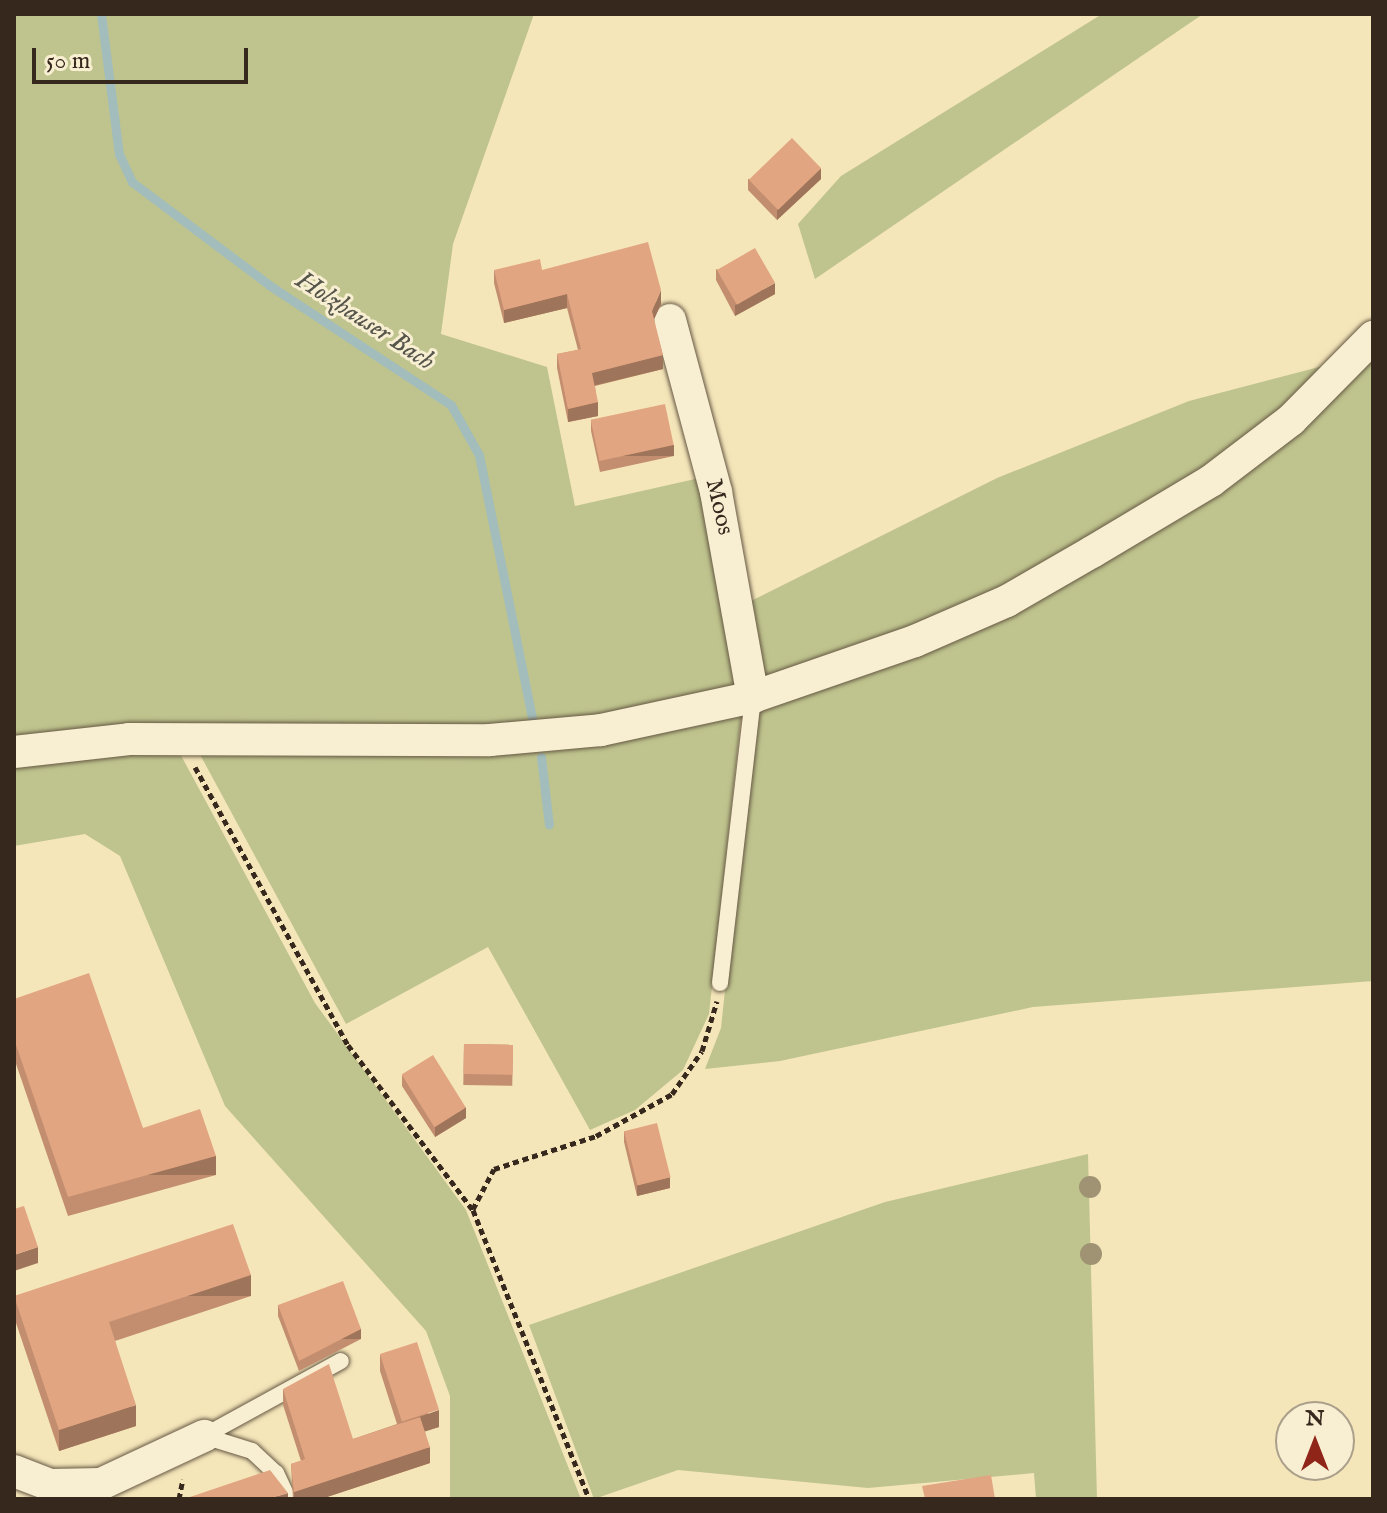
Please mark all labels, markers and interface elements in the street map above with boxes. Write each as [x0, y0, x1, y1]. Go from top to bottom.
scale bar [36, 32, 252, 82]
text: 50 m [46, 46, 90, 77]
water label: Holzhauser Bach [290, 265, 440, 377]
street label: Moos [699, 476, 739, 538]
north arrow [1275, 1401, 1355, 1481]
text: N [1305, 1405, 1325, 1433]

